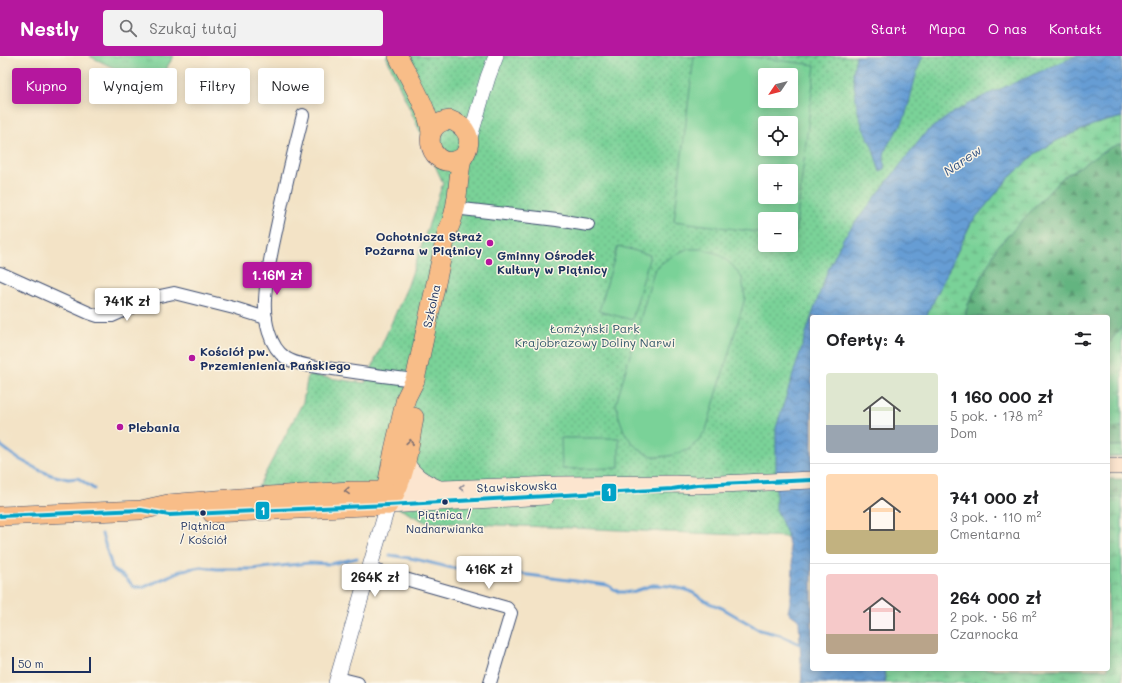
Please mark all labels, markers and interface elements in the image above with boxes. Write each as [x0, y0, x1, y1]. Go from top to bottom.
search box [103, 10, 383, 46]
text: Nestly [20, 16, 79, 41]
icon: search [117, 17, 139, 39]
text: Szukaj tutaj [149, 18, 237, 38]
text: Start [871, 19, 907, 38]
text: Mapa [929, 19, 966, 38]
text: O nas [988, 19, 1027, 38]
text: Kontakt [1049, 19, 1102, 38]
chip: Kupno [12, 68, 81, 104]
chip: Wynajem [89, 68, 177, 104]
chip: Filtry [185, 68, 250, 104]
chip: Nowe [258, 68, 324, 104]
north arrow [758, 68, 798, 108]
map controls [758, 68, 798, 252]
button: locate [758, 116, 798, 156]
water label: Narew [940, 141, 984, 179]
button: + [758, 164, 798, 204]
button: − [758, 212, 798, 252]
place label: Ochotnicza Straż Pożarna w Piątnicy [364, 228, 482, 258]
marker: Ochotnicza Straż Pożarna w Piątnicy [485, 238, 495, 248]
place label: Gminny Ośrodek Kultury w Piątnicy [497, 247, 608, 277]
marker: Gminny Ośrodek Kultury w Piątnicy [484, 257, 494, 267]
pin: 1.16M zł [236, 262, 318, 296]
text: 1.16M zł [252, 266, 302, 283]
street label: Szkolna [419, 283, 443, 329]
pin: 741K zł [90, 288, 164, 322]
text: 741K zł [104, 292, 150, 309]
park label: Łomżyński Park Krajobrazowy Doliny Narwi [515, 320, 675, 350]
text: Oferty: 4 [826, 328, 905, 350]
icon: filters [1072, 328, 1094, 350]
place label: Kościół pw. Przemienienia Pańskiego [200, 343, 350, 373]
marker: Kościół pw. Przemienienia Pańskiego [187, 353, 197, 363]
text: 1 160 000 zł [950, 385, 1053, 407]
icon: home [858, 389, 906, 437]
text: 5 pok. · 178 m² [950, 407, 1043, 424]
place label: Plebania [128, 419, 180, 435]
marker: Plebania [115, 422, 125, 432]
text: Dom [950, 424, 977, 441]
one-way arrow [405, 439, 413, 446]
street label: Stawiskowska [476, 477, 558, 495]
line badge: 1 [601, 483, 617, 502]
one-way arrow [459, 484, 465, 492]
text: 1 [607, 484, 611, 499]
text: 741 000 zł [950, 486, 1039, 508]
one-way arrow [344, 487, 350, 496]
icon: home [858, 490, 906, 538]
marker: Piątnica / Nadnarwianka [440, 497, 450, 507]
line badge: 1 [255, 501, 270, 520]
text: 1 [261, 503, 265, 518]
place label: Piątnica / Nadnarwianka [406, 507, 484, 536]
marker: Piątnica / Kościół [198, 508, 208, 518]
text: 3 pok. · 110 m² [950, 508, 1041, 525]
place label: Piątnica / Kościół [179, 518, 227, 547]
text: Cmentarna [950, 525, 1021, 542]
pin: 416K zł [452, 556, 526, 590]
text: 416K zł [465, 560, 513, 577]
pin: 264K zł [338, 564, 412, 598]
text: 264K zł [351, 568, 399, 585]
text: 264 000 zł [950, 586, 1041, 608]
icon: home [858, 590, 906, 638]
text: 2 pok. · 56 m² [950, 608, 1037, 625]
text: Czarnocka [950, 625, 1019, 642]
scale bar [12, 655, 91, 674]
text: 50 m [18, 656, 44, 671]

